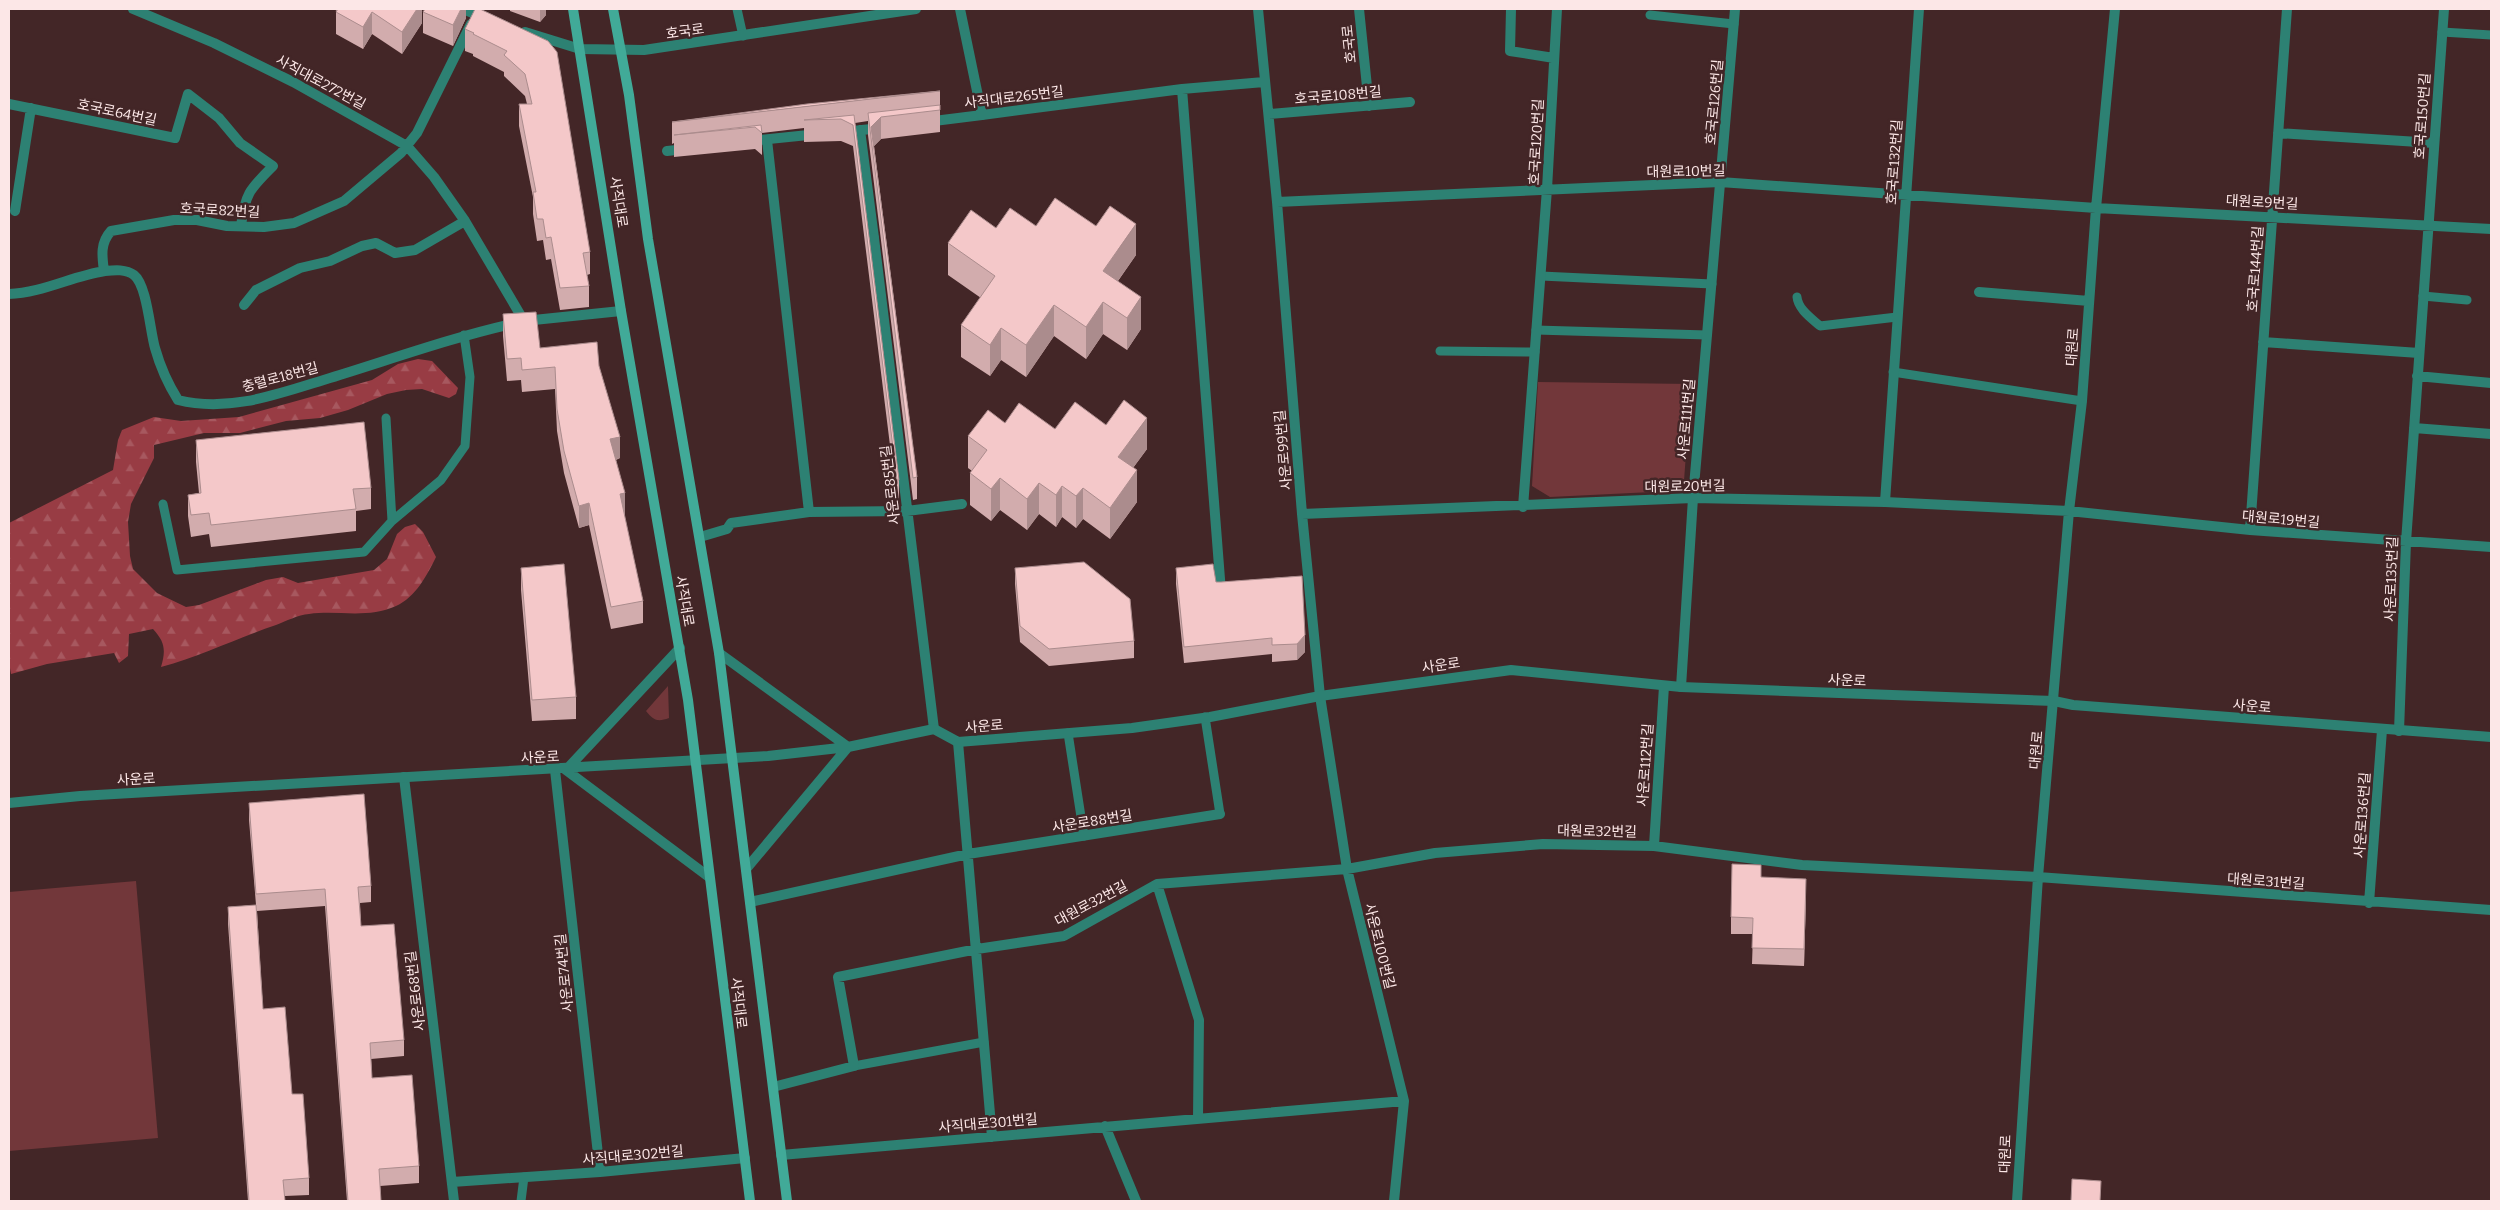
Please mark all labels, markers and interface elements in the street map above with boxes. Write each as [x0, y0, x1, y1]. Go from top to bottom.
street label: 호국로 [665, 20, 706, 43]
street label: 호국로 [1339, 24, 1360, 64]
street label: 사직대로272번길 [273, 52, 369, 113]
street label: 호국로126번길 [1702, 59, 1727, 146]
street label: 호국로150번길 [2411, 72, 2434, 160]
street label: 사직대로265번길 [963, 83, 1065, 112]
street label: 호국로108번길 [1294, 83, 1382, 108]
street label: 호국로64번길 [76, 96, 158, 129]
street label: 호국로120번길 [1526, 98, 1547, 186]
street label: 호국로132번길 [1883, 119, 1906, 205]
street label: 대원로10번길 [1646, 162, 1726, 181]
street label: 사직대로 [606, 175, 631, 229]
street label: 대원로9번길 [2225, 192, 2299, 213]
street label: 호국로82번길 [179, 200, 261, 221]
street label: 호국로144번길 [2244, 225, 2267, 313]
street label: 대원로 [2063, 327, 2082, 367]
street label: 충렬로18번길 [240, 359, 320, 396]
street label: 사운로111번길 [1674, 378, 1699, 460]
street label: 사운로99번길 [1272, 409, 1295, 491]
street label: 사운로85번길 [877, 444, 904, 526]
street label: 대원로20번길 [1644, 477, 1726, 496]
street label: 대원로19번길 [2241, 508, 2321, 531]
street label: 사운로135번길 [2382, 536, 2401, 622]
street label: 사직대로 [672, 574, 697, 628]
street label: 사운로 [1421, 654, 1462, 677]
street label: 사운로 [1827, 671, 1867, 690]
street label: 사운로 [2232, 696, 2272, 717]
street label: 사운로 [964, 716, 1004, 737]
street label: 사운로112번길 [1634, 723, 1657, 807]
street label: 대원로 [2026, 730, 2047, 770]
street label: 사운로 [520, 748, 560, 767]
street label: 사운로 [116, 770, 156, 789]
street label: 사운로136번길 [2351, 771, 2374, 859]
street label: 사운로88번길 [1051, 807, 1134, 836]
street label: 대원로32번길 [1557, 822, 1637, 841]
street label: 대원로31번길 [2226, 870, 2306, 893]
street label: 대원로32번길 [1052, 877, 1131, 930]
street label: 사운로100번길 [1361, 901, 1398, 991]
street label: 사운로74번길 [552, 933, 577, 1013]
street label: 사운로68번길 [402, 950, 429, 1032]
street label: 사직대로 [727, 976, 750, 1030]
street label: 사직대로301번길 [938, 1111, 1039, 1136]
street label: 대원로 [1996, 1134, 2015, 1174]
street label: 사직대로302번길 [582, 1143, 685, 1168]

